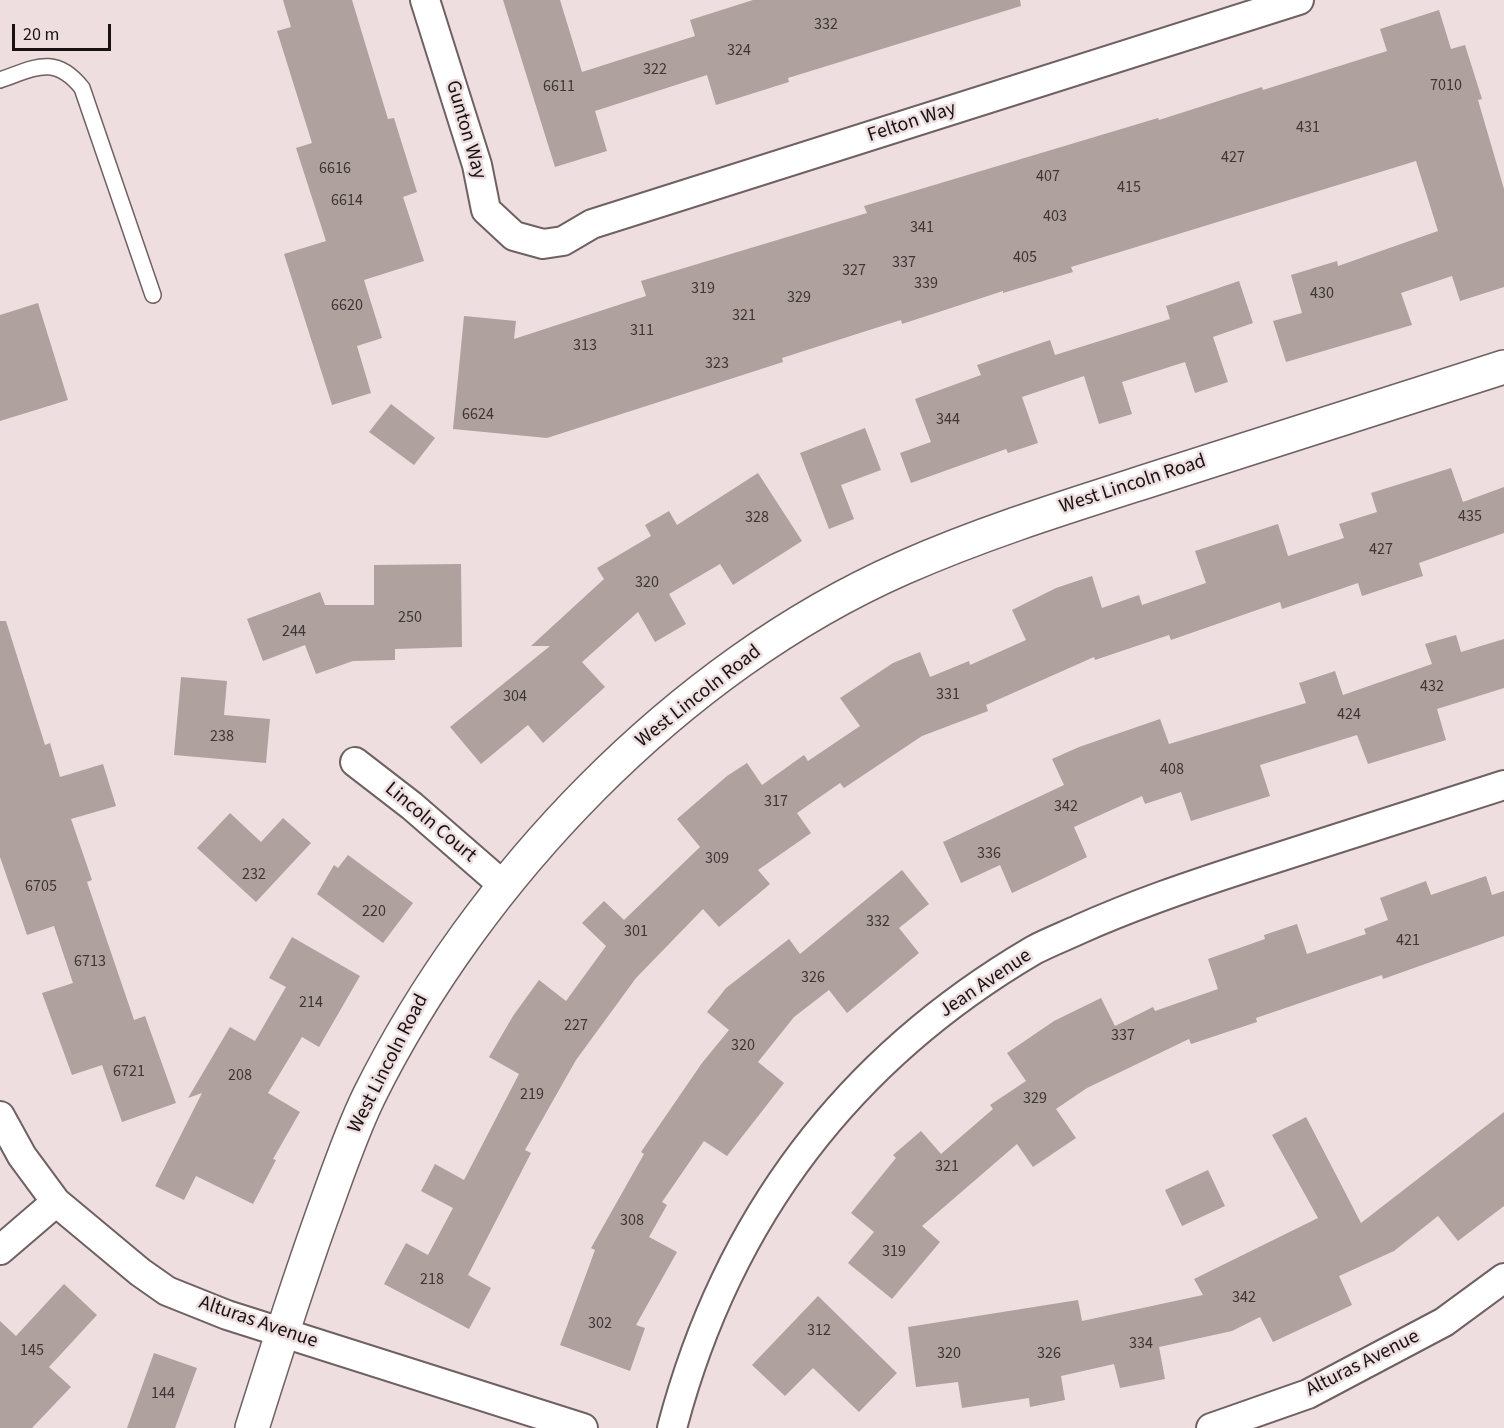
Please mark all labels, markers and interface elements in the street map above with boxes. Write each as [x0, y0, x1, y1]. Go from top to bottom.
scale bar [15, 12, 114, 50]
house number: 332 [814, 15, 838, 35]
text: 20 m [23, 22, 59, 47]
house number: 324 [727, 41, 751, 61]
house number: 322 [643, 60, 667, 80]
house number: 7010 [1430, 76, 1462, 96]
house number: 6611 [543, 77, 575, 97]
street label: Gunton Way [440, 78, 490, 182]
street label: Felton Way [865, 97, 959, 149]
house number: 431 [1296, 118, 1320, 138]
house number: 427 [1221, 148, 1245, 168]
house number: 6616 [319, 159, 351, 179]
house number: 407 [1036, 167, 1060, 187]
house number: 415 [1117, 178, 1141, 198]
house number: 6614 [331, 191, 363, 211]
house number: 403 [1043, 207, 1067, 227]
house number: 341 [910, 218, 934, 238]
house number: 405 [1013, 248, 1037, 268]
house number: 337 [892, 253, 916, 273]
house number: 327 [842, 261, 866, 281]
house number: 339 [914, 274, 938, 294]
house number: 319 [691, 279, 715, 299]
house number: 430 [1310, 284, 1334, 304]
house number: 329 [787, 288, 811, 308]
house number: 6620 [331, 296, 363, 316]
house number: 321 [732, 306, 756, 326]
house number: 311 [630, 321, 654, 341]
house number: 313 [573, 336, 597, 356]
house number: 323 [705, 354, 729, 374]
house number: 6624 [462, 405, 494, 425]
house number: 344 [936, 410, 960, 430]
street label: West Lincoln Road [1057, 450, 1209, 520]
house number: 435 [1458, 507, 1482, 527]
house number: 328 [745, 508, 769, 528]
house number: 427 [1369, 540, 1393, 560]
house number: 320 [635, 573, 659, 593]
house number: 250 [398, 608, 422, 628]
house number: 244 [282, 622, 306, 642]
street label: West Lincoln Road [632, 641, 766, 753]
house number: 432 [1420, 677, 1444, 697]
house number: 331 [936, 685, 960, 705]
house number: 304 [503, 687, 527, 707]
house number: 424 [1337, 705, 1361, 725]
house number: 238 [210, 727, 234, 747]
house number: 408 [1160, 760, 1184, 780]
street label: Lincoln Court [379, 778, 481, 868]
house number: 317 [764, 792, 788, 812]
house number: 342 [1054, 797, 1078, 817]
house number: 336 [977, 844, 1001, 864]
house number: 309 [705, 849, 729, 869]
house number: 232 [242, 865, 266, 885]
house number: 6705 [25, 877, 57, 897]
house number: 220 [362, 902, 386, 922]
house number: 332 [866, 912, 890, 932]
house number: 301 [624, 922, 648, 942]
house number: 421 [1396, 931, 1420, 951]
street label: Jean Avenue [935, 944, 1037, 1024]
house number: 6713 [74, 952, 106, 972]
house number: 326 [801, 968, 825, 988]
street label: West Lincoln Road [344, 991, 434, 1137]
house number: 214 [299, 993, 323, 1013]
house number: 227 [564, 1016, 588, 1036]
house number: 337 [1111, 1026, 1135, 1046]
house number: 320 [731, 1036, 755, 1056]
house number: 6721 [113, 1062, 145, 1082]
house number: 208 [228, 1066, 252, 1086]
house number: 219 [520, 1085, 544, 1105]
house number: 329 [1023, 1089, 1047, 1109]
house number: 321 [935, 1157, 959, 1177]
house number: 308 [620, 1211, 644, 1231]
house number: 319 [882, 1242, 906, 1262]
house number: 218 [420, 1270, 444, 1290]
house number: 342 [1232, 1288, 1256, 1308]
street label: Alturas Avenue [195, 1291, 321, 1355]
house number: 302 [588, 1314, 612, 1334]
house number: 312 [807, 1321, 831, 1341]
street label: Alturas Avenue [1302, 1325, 1424, 1403]
house number: 334 [1129, 1334, 1153, 1354]
house number: 145 [20, 1341, 44, 1361]
house number: 320 [937, 1344, 961, 1364]
house number: 326 [1037, 1344, 1061, 1364]
house number: 144 [151, 1384, 175, 1404]

